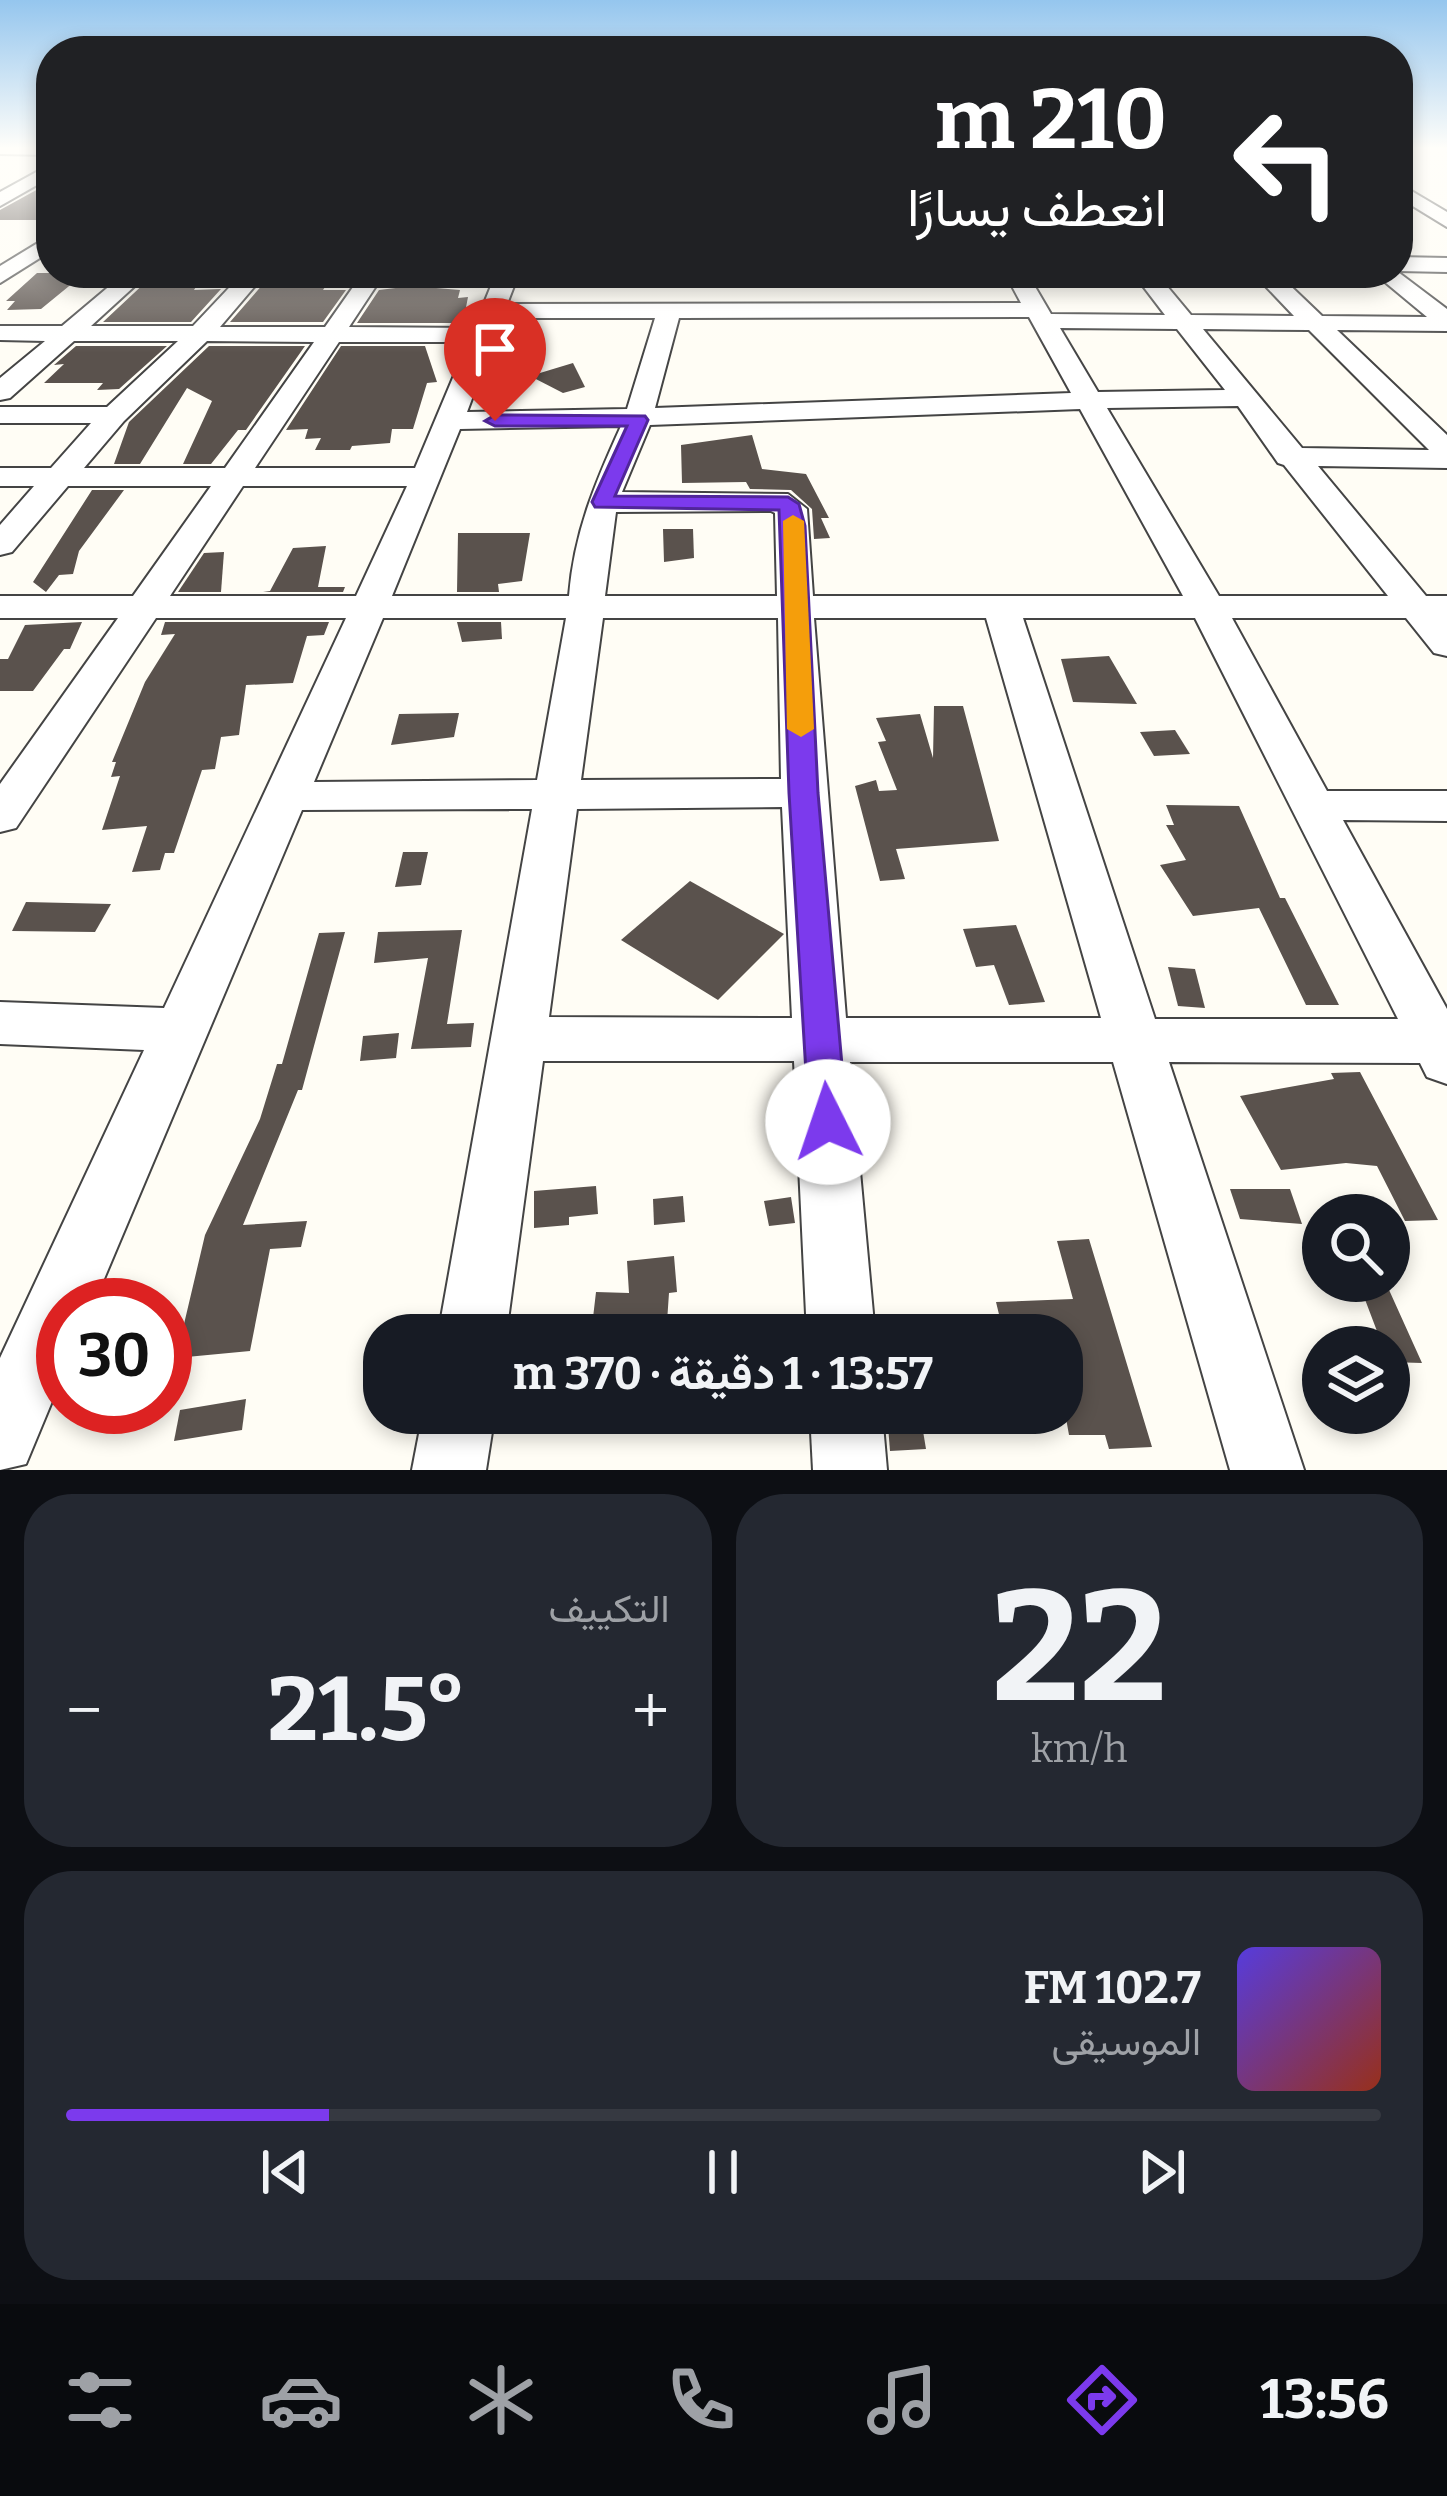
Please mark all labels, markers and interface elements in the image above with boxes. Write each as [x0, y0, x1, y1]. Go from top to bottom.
text: 210 m [935, 69, 1167, 170]
icon: left [1209, 84, 1365, 240]
text: انعطف يسارًا [907, 176, 1167, 240]
pin [444, 298, 546, 421]
icon: arrive [462, 316, 528, 382]
position arrow [765, 1059, 891, 1185]
map controls [1302, 1194, 1410, 1434]
button: search [1302, 1194, 1410, 1302]
speed limit sign: 30 [36, 1278, 192, 1434]
button: layers [1302, 1326, 1410, 1434]
text: 13:57 · 1 دقيقة · 370 m [513, 1347, 933, 1401]
text: 22 [991, 1554, 1167, 1741]
text: التكييف [549, 1586, 670, 1632]
text: 21.5° [268, 1656, 467, 1764]
text: − [66, 1671, 102, 1750]
text: + [632, 1671, 669, 1750]
text: km/h [1031, 1726, 1128, 1772]
text: 102.7 FM [1024, 1961, 1201, 2015]
text: الموسيقى [1051, 2019, 1201, 2065]
icon: previous [252, 2139, 318, 2205]
icon: pause [690, 2139, 756, 2205]
icon: next [1129, 2139, 1195, 2205]
icon: filters [58, 2358, 142, 2442]
icon: car [259, 2358, 343, 2442]
icon: climate [459, 2358, 543, 2442]
icon: phone [659, 2358, 743, 2442]
icon: music [860, 2358, 944, 2442]
icon: directions [1060, 2358, 1144, 2442]
text: 13:56 [1260, 2368, 1389, 2432]

